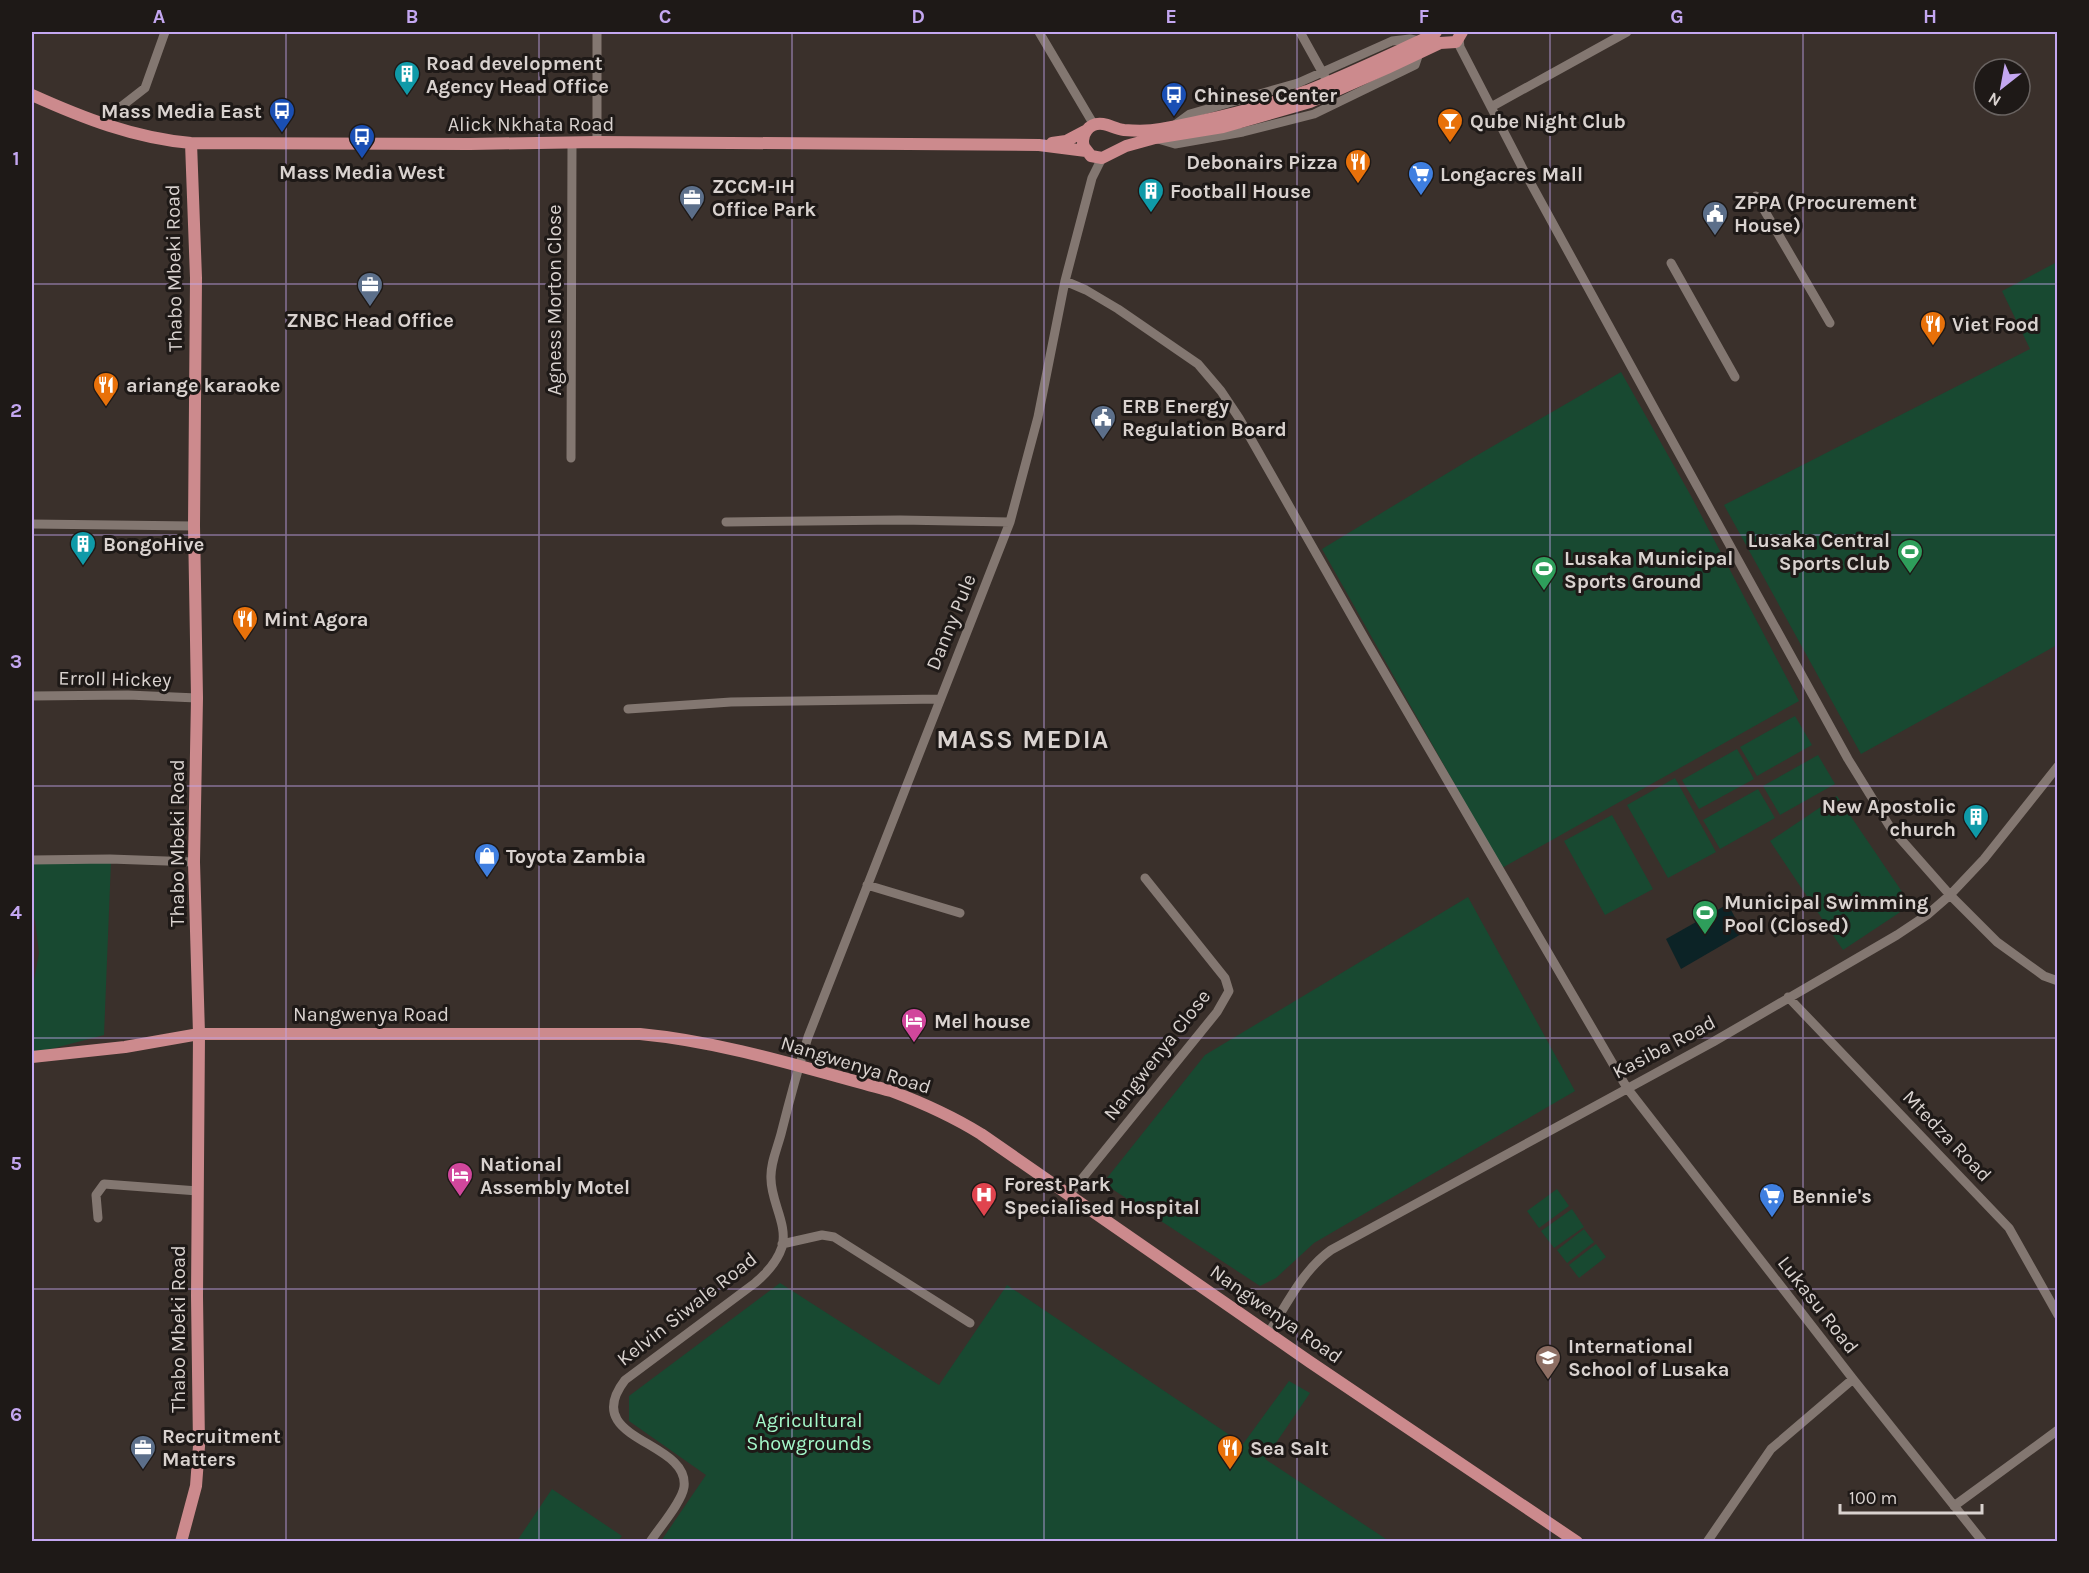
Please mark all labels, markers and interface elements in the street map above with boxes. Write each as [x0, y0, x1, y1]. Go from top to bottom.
text: A [153, 5, 166, 28]
text: B [406, 5, 418, 28]
text: C [659, 5, 671, 28]
text: D [911, 5, 925, 28]
text: E [1165, 5, 1177, 28]
text: F [1419, 5, 1430, 28]
text: G [1670, 5, 1684, 28]
text: H [1923, 5, 1937, 28]
place label: Road development Agency Head Office [426, 52, 609, 98]
north arrow [1972, 57, 2032, 117]
building icon: Road development Agency Head Office [392, 59, 422, 97]
bus stop icon: Chinese Center [1159, 80, 1189, 118]
place label: Chinese Center [1194, 84, 1337, 107]
text: N [1985, 88, 2004, 111]
bus stop icon: Mass Media East [267, 96, 297, 134]
place label: Mass Media East [101, 100, 262, 123]
bar icon: Qube Night Club [1435, 106, 1465, 144]
place label: Qube Night Club [1470, 110, 1626, 133]
street label: Alick Nkhata Road [448, 113, 614, 136]
bus stop icon: Mass Media West [347, 122, 377, 160]
text: 1 [12, 147, 20, 170]
restaurant icon: Debonairs Pizza [1343, 147, 1373, 185]
place label: Debonairs Pizza [1186, 151, 1338, 174]
supermarket icon: Longacres Mall [1406, 159, 1436, 197]
place label: Mass Media West [279, 161, 445, 184]
place label: Longacres Mall [1440, 163, 1583, 186]
place label: ZCCM-IH Office Park [712, 175, 816, 221]
building icon: Football House [1136, 176, 1166, 214]
place label: Football House [1170, 180, 1311, 203]
office icon: ZCCM-IH Office Park [677, 183, 707, 221]
street label: Thabo Mbeki Road [161, 184, 187, 352]
place label: ZPPA (Procurement House) [1734, 191, 1917, 237]
public building icon: ZPPA (Procurement House) [1700, 199, 1730, 237]
street label: Agness Morton Close [543, 205, 566, 395]
office icon: ZNBC Head Office [355, 270, 385, 308]
place label: ZNBC Head Office [286, 309, 454, 332]
restaurant icon: Viet Food [1918, 309, 1948, 347]
place label: Viet Food [1952, 313, 2039, 336]
restaurant icon: ariange karaoke [91, 370, 121, 408]
place label: ariange karaoke [126, 374, 280, 397]
place label: ERB Energy Regulation Board [1122, 395, 1287, 441]
text: 2 [10, 399, 22, 422]
public building icon: ERB Energy Regulation Board [1088, 403, 1118, 441]
building icon: BongoHive [68, 529, 98, 567]
place label: Lusaka Central Sports Club [1747, 529, 1890, 575]
place label: BongoHive [103, 533, 204, 556]
sports icon: Lusaka Central Sports Club [1895, 537, 1925, 575]
place label: Lusaka Municipal Sports Ground [1564, 547, 1733, 593]
sports icon: Lusaka Municipal Sports Ground [1529, 554, 1559, 592]
street label: Danny Pule [921, 571, 981, 673]
restaurant icon: Mint Agora [230, 604, 260, 642]
place label: Mint Agora [264, 608, 368, 631]
text: 3 [10, 650, 22, 673]
street label: Erroll Hickey [58, 667, 172, 691]
district label: MASS MEDIA [936, 724, 1110, 755]
street label: Thabo Mbeki Road [166, 759, 189, 927]
place label: New Apostolic church [1822, 795, 1956, 841]
building icon: New Apostolic church [1961, 802, 1991, 840]
shop icon: Toyota Zambia [472, 841, 502, 879]
place label: Toyota Zambia [506, 845, 646, 868]
place label: Municipal Swimming Pool (Closed) [1724, 891, 1929, 937]
sports icon: Municipal Swimming Pool (Closed) [1690, 898, 1720, 936]
text: 4 [10, 901, 22, 924]
street label: Nangwenya Close [1099, 985, 1215, 1125]
street label: Nangwenya Road [293, 1003, 449, 1026]
hotel icon: Mel house [899, 1006, 929, 1044]
place label: Mel house [934, 1010, 1031, 1033]
street label: Kasiba Road [1609, 1010, 1719, 1084]
street label: Nangwenya Road [778, 1031, 934, 1099]
street label: Mtedza Road [1898, 1086, 1996, 1186]
text: 5 [10, 1152, 22, 1175]
place label: National Assembly Motel [480, 1153, 630, 1199]
hotel icon: National Assembly Motel [445, 1160, 475, 1198]
place label: Forest Park Specialised Hospital [1004, 1173, 1200, 1219]
hospital icon: Forest Park Specialised Hospital [969, 1180, 999, 1218]
supermarket icon: Bennie's [1757, 1181, 1787, 1219]
place label: Bennie's [1792, 1185, 1872, 1208]
street label: Thabo Mbeki Road [167, 1245, 190, 1413]
street label: Kelvin Siwale Road [613, 1247, 761, 1371]
street label: Lukasu Road [1773, 1252, 1863, 1358]
street label: Nangwenya Road [1206, 1260, 1346, 1368]
place label: International School of Lusaka [1568, 1335, 1730, 1381]
school or university icon: International School of Lusaka [1533, 1343, 1563, 1381]
text: 6 [10, 1403, 22, 1426]
park label: Agricultural Showgrounds [746, 1409, 872, 1455]
place label: Recruitment Matters [162, 1425, 281, 1471]
office icon: Recruitment Matters [128, 1433, 158, 1471]
restaurant icon: Sea Salt [1215, 1433, 1245, 1471]
place label: Sea Salt [1250, 1437, 1329, 1460]
scale bar [1840, 1477, 1982, 1515]
text: 100 m [1849, 1487, 1897, 1509]

